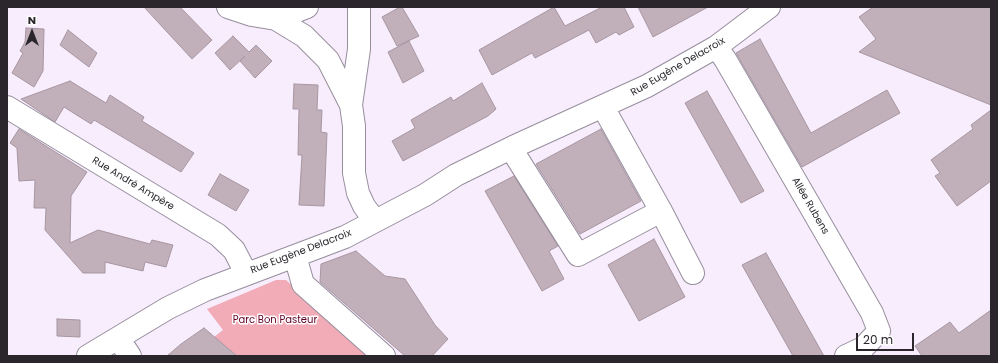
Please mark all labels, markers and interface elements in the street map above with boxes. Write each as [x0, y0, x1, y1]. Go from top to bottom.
north arrow [12, 12, 52, 52]
text: N [28, 12, 36, 28]
street label: Rue Eugène Delacroix [629, 35, 727, 99]
street label: Rue André Ampère [90, 155, 176, 213]
street label: Allée Rubens [789, 175, 831, 237]
street label: Rue Eugène Delacroix [249, 227, 353, 277]
park label: Parc Bon Pasteur [233, 314, 317, 326]
scale bar [858, 325, 916, 351]
text: 20 m [863, 331, 893, 348]

